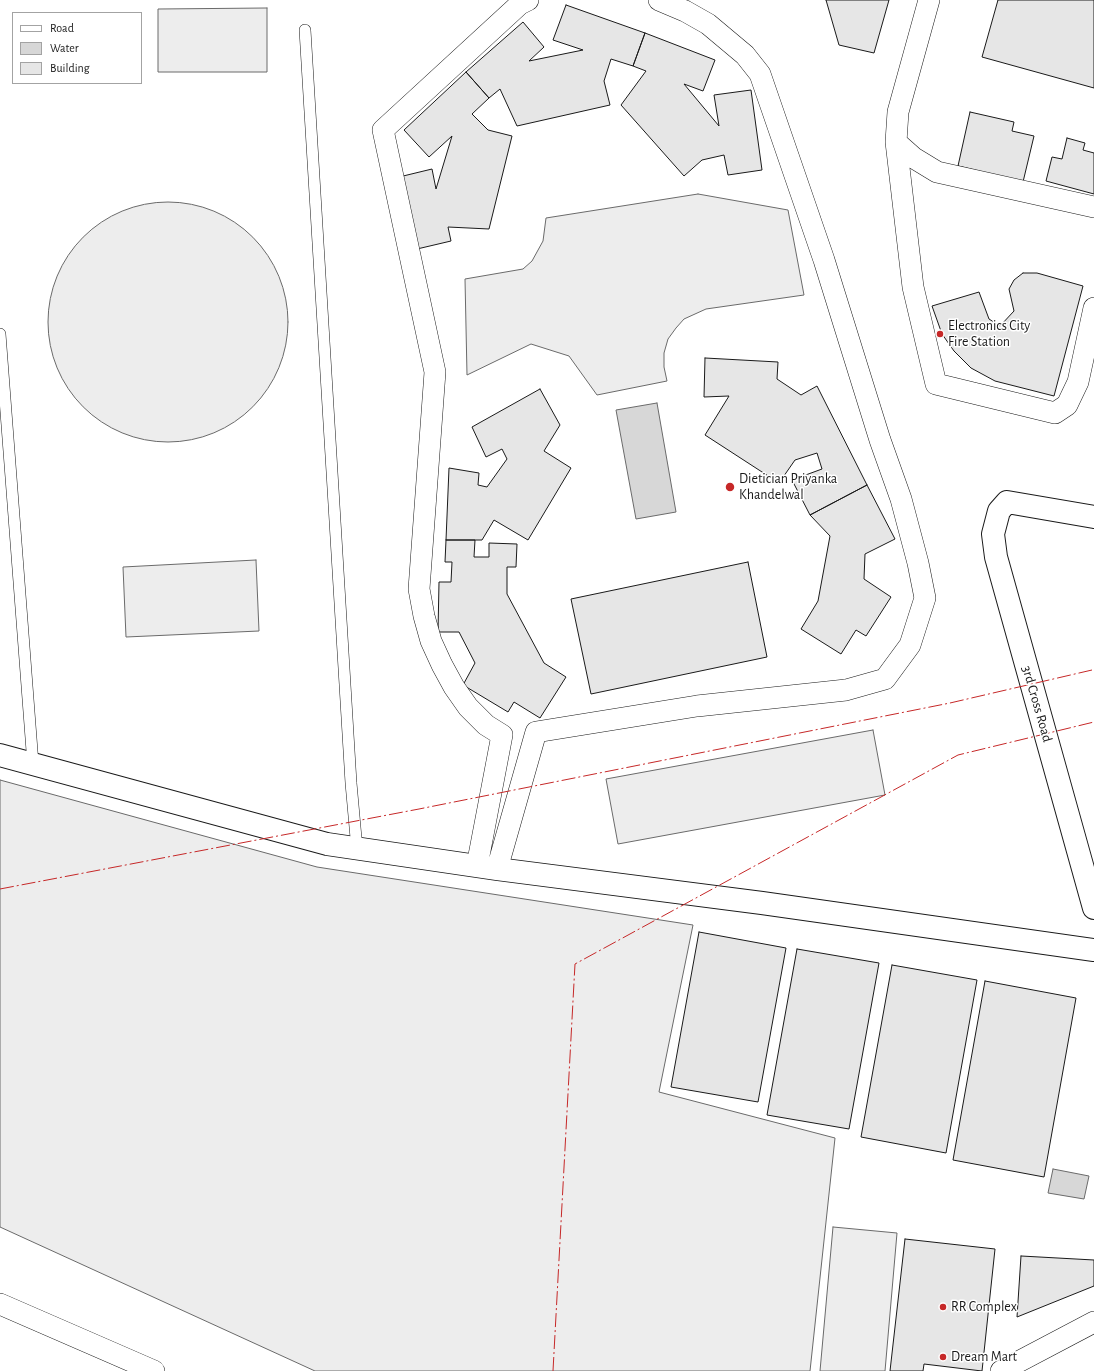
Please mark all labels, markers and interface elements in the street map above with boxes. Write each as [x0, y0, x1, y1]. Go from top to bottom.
legend [12, 12, 142, 84]
text: Road [50, 22, 74, 34]
text: Water [50, 42, 79, 54]
text: Building [50, 62, 90, 74]
place label: Electronics City Fire Station [948, 318, 1030, 350]
marker: Electronics City Fire Station [935, 329, 945, 339]
place label: Dietician Priyanka Khandelwal [739, 471, 837, 504]
marker: Dietician Priyanka Khandelwal [724, 481, 736, 493]
street label: 3rd Cross Road [1018, 664, 1056, 744]
place label: RR Complex [951, 1299, 1017, 1315]
marker: RR Complex [938, 1302, 948, 1312]
place label: Dream Mart [951, 1349, 1017, 1365]
marker: Dream Mart [938, 1352, 948, 1362]

